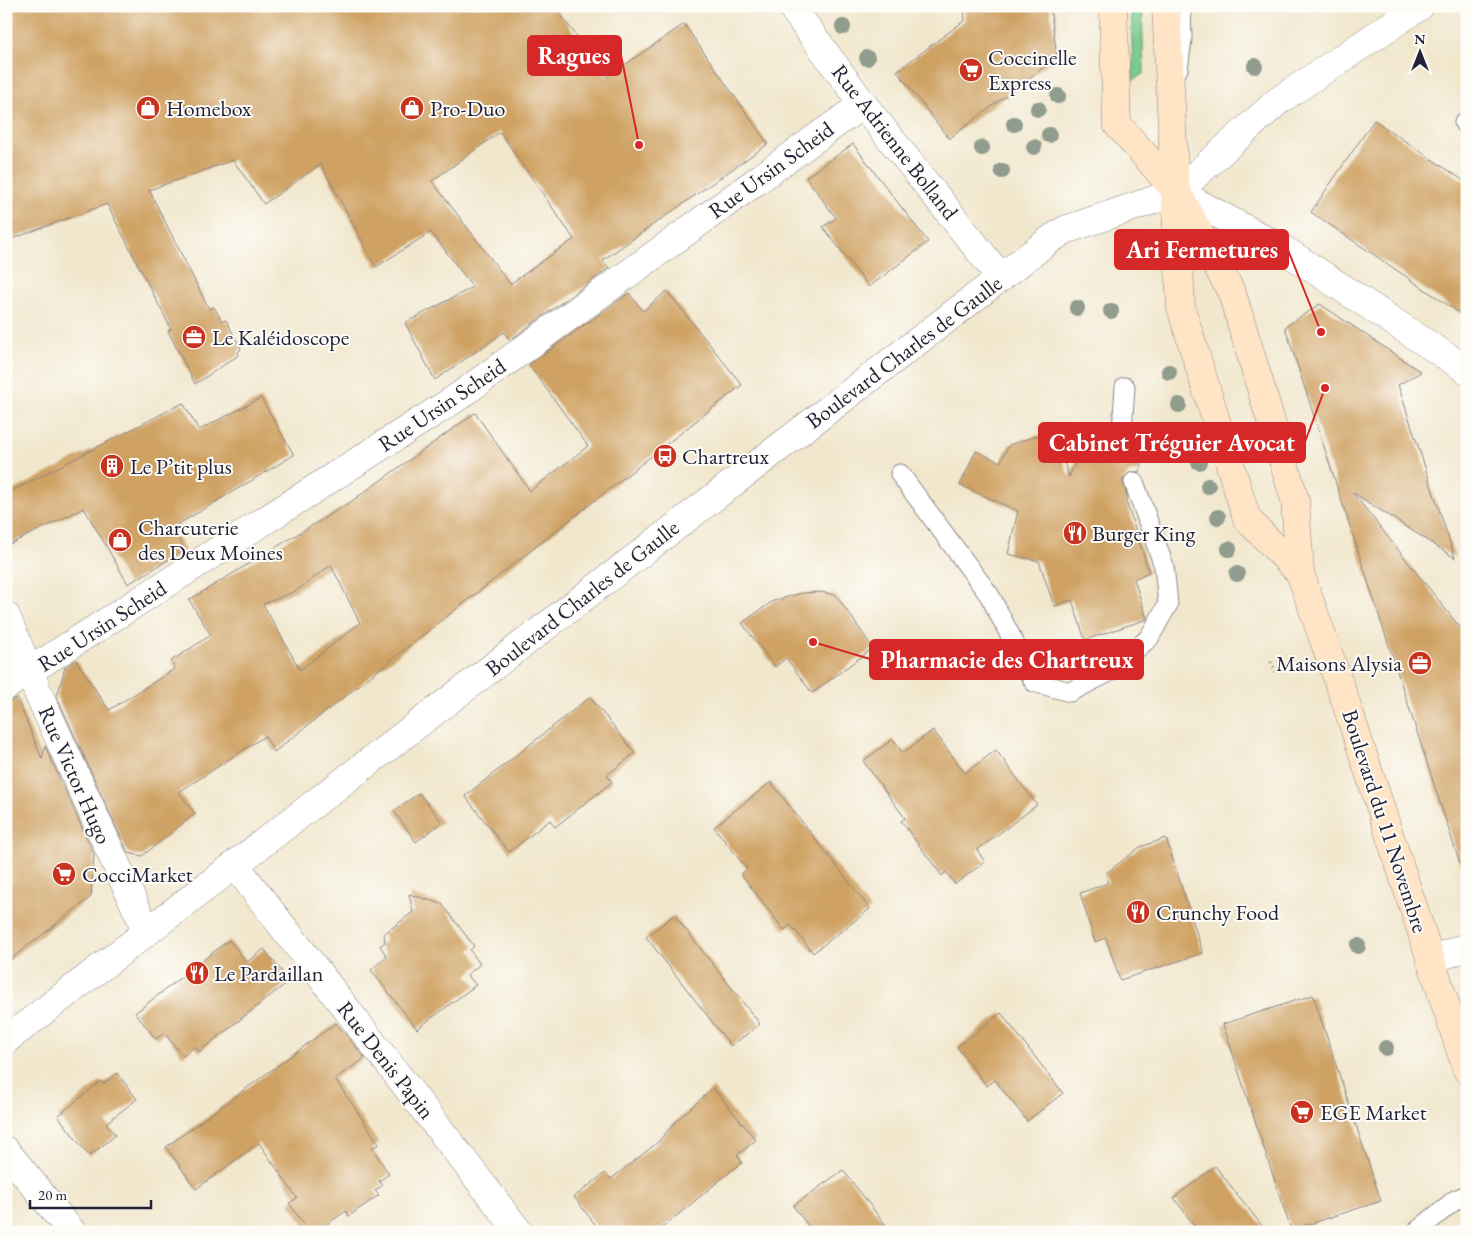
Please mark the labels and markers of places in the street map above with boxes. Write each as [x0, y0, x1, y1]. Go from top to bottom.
callout: Ragues [528, 36, 621, 75]
place label: Coccinelle Express [988, 43, 1077, 97]
supermarket icon: Coccinelle Express [958, 57, 984, 83]
place label: Homebox [166, 94, 252, 123]
place label: Pro-Duo [430, 94, 506, 123]
shop icon: Homebox [135, 95, 161, 121]
shop icon: Pro-Duo [399, 95, 425, 121]
callout: Ari Fermetures [1115, 230, 1288, 269]
place label: Le Kaléidoscope [212, 323, 350, 352]
office icon: Le Kaléidoscope [181, 324, 207, 350]
callout: Cabinet Tréguier Avocat [1039, 423, 1305, 462]
place label: Chartreux [682, 442, 770, 471]
bus stop icon: Chartreux [652, 443, 678, 469]
place label: Le P’tit plus [130, 452, 232, 481]
building icon: Le P’tit plus [99, 453, 125, 479]
place label: Charcuterie des Deux Moines [138, 513, 283, 567]
place label: Burger King [1092, 519, 1196, 548]
restaurant icon: Burger King [1062, 520, 1088, 546]
shop icon: Charcuterie des Deux Moines [107, 527, 133, 553]
callout: Pharmacie des Chartreux [870, 640, 1143, 679]
place label: Maisons Alysia [1276, 649, 1402, 678]
office icon: Maisons Alysia [1407, 650, 1433, 676]
place label: CocciMarket [82, 860, 193, 889]
supermarket icon: CocciMarket [51, 861, 77, 887]
place label: Crunchy Food [1156, 898, 1280, 927]
restaurant icon: Crunchy Food [1125, 899, 1151, 925]
place label: Le Pardaillan [214, 959, 324, 988]
restaurant icon: Le Pardaillan [184, 960, 210, 986]
place label: EGE Market [1320, 1098, 1427, 1127]
supermarket icon: EGE Market [1289, 1099, 1315, 1125]

